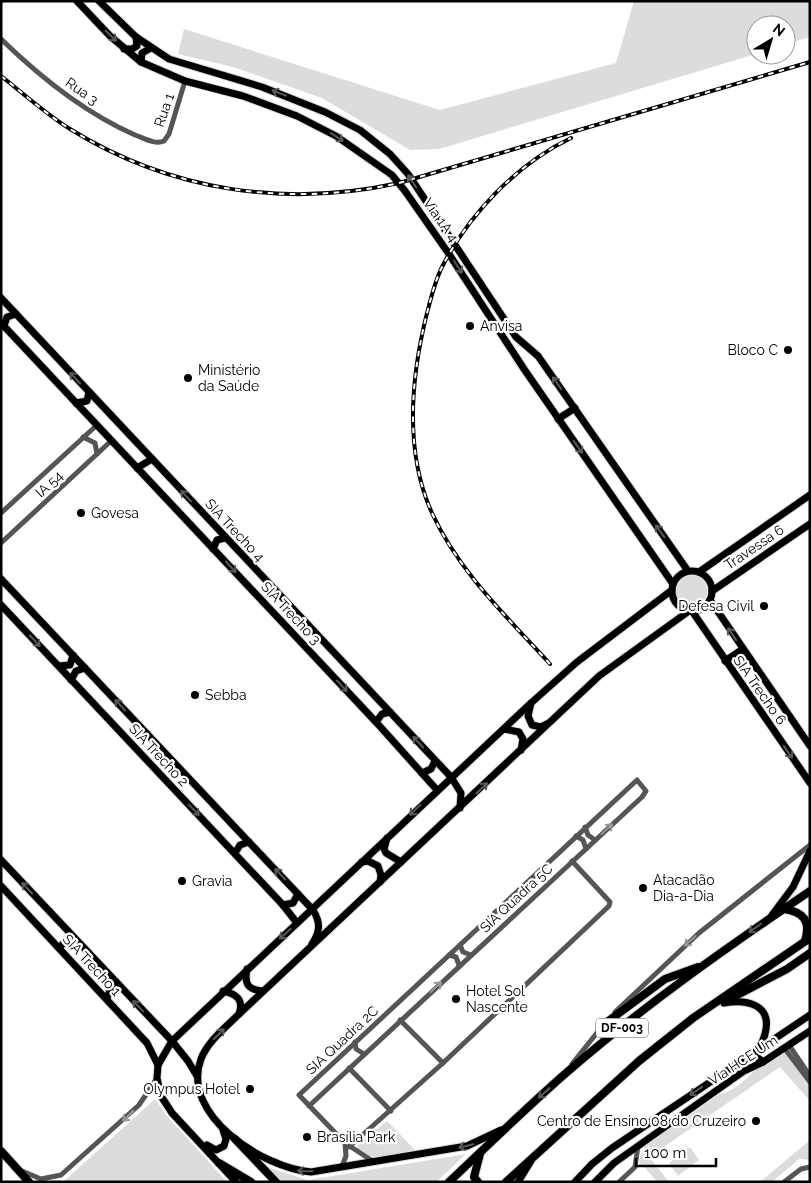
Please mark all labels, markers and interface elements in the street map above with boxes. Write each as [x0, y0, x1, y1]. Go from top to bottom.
north arrow [746, 15, 796, 65]
text: N [770, 20, 788, 39]
one-way arrow [105, 30, 117, 43]
street label: Rua 3 [63, 74, 101, 108]
one-way arrow [271, 88, 287, 97]
street label: Rua 1 [151, 91, 177, 129]
one-way arrow [329, 133, 343, 143]
one-way arrow [407, 174, 417, 188]
street label: Via 1A 4 [420, 195, 462, 245]
one-way arrow [452, 260, 463, 274]
place label: Anvisa [480, 318, 522, 334]
marker: Anvisa [464, 320, 476, 332]
place label: Bloco C [727, 342, 778, 358]
marker: Bloco C [782, 344, 794, 356]
place label: Ministério da Saúde [198, 362, 260, 394]
one-way arrow [69, 371, 81, 384]
marker: Ministério da Saúde [182, 372, 194, 384]
one-way arrow [552, 376, 562, 390]
one-way arrow [573, 440, 583, 454]
street label: IA 54 [32, 467, 66, 501]
one-way arrow [180, 490, 192, 502]
street label: SIA Trecho 4 [202, 495, 268, 565]
place label: Govesa [91, 505, 139, 521]
marker: Govesa [75, 507, 87, 519]
street label: Travessa 6 [721, 521, 787, 573]
one-way arrow [655, 524, 665, 538]
one-way arrow [225, 561, 237, 574]
street label: SIA Trecho 3 [258, 578, 324, 648]
place label: Defesa Civil [678, 598, 754, 614]
marker: Defesa Civil [758, 600, 770, 612]
one-way arrow [727, 627, 737, 641]
one-way arrow [29, 634, 41, 647]
street label: SIA Trecho 6 [730, 652, 790, 728]
one-way arrow [336, 679, 348, 692]
place label: Sebba [205, 687, 247, 703]
marker: Sebba [189, 689, 201, 701]
one-way arrow [114, 699, 126, 712]
street label: SIA Trecho 2 [126, 721, 192, 789]
one-way arrow [412, 736, 424, 749]
one-way arrow [783, 745, 793, 759]
one-way arrow [475, 782, 488, 794]
one-way arrow [188, 804, 200, 817]
one-way arrow [409, 804, 422, 816]
one-way arrow [600, 823, 613, 835]
street label: SIA Quadra 5C [477, 860, 556, 936]
one-way arrow [274, 868, 286, 881]
place label: Atacadão Dia-a-Dia [653, 872, 714, 904]
place label: Gravia [192, 873, 232, 889]
marker: Gravia [176, 875, 188, 887]
one-way arrow [21, 881, 33, 894]
marker: Atacadão Dia-a-Dia [637, 882, 649, 894]
one-way arrow [748, 923, 762, 933]
one-way arrow [278, 928, 291, 940]
street label: SIA Trecho 1 [60, 931, 124, 999]
one-way arrow [683, 935, 696, 947]
one-way arrow [430, 981, 442, 993]
place label: Hotel Sol Nascente [466, 983, 528, 1015]
marker: Hotel Sol Nascente [450, 993, 462, 1005]
one-way arrow [132, 1000, 144, 1012]
street label: SIA Quadra 2C [303, 1002, 382, 1077]
road number: DF-003 [596, 1018, 648, 1038]
one-way arrow [213, 1028, 225, 1040]
street label: Via HCE Um [705, 1032, 781, 1088]
place label: Olympus Hotel [143, 1081, 240, 1097]
marker: Olympus Hotel [244, 1083, 256, 1095]
one-way arrow [690, 1086, 704, 1096]
one-way arrow [538, 1087, 551, 1099]
one-way arrow [122, 1110, 134, 1122]
place label: Centro de Ensino 08 do Cruzeiro [537, 1113, 746, 1129]
marker: Centro de Ensino 08 do Cruzeiro [750, 1115, 762, 1127]
place label: Brasília Park [317, 1129, 396, 1145]
marker: Brasília Park [301, 1131, 313, 1143]
scale bar [636, 1136, 716, 1168]
one-way arrow [458, 1142, 474, 1151]
text: 100 m [644, 1144, 686, 1162]
one-way arrow [298, 1166, 314, 1175]

